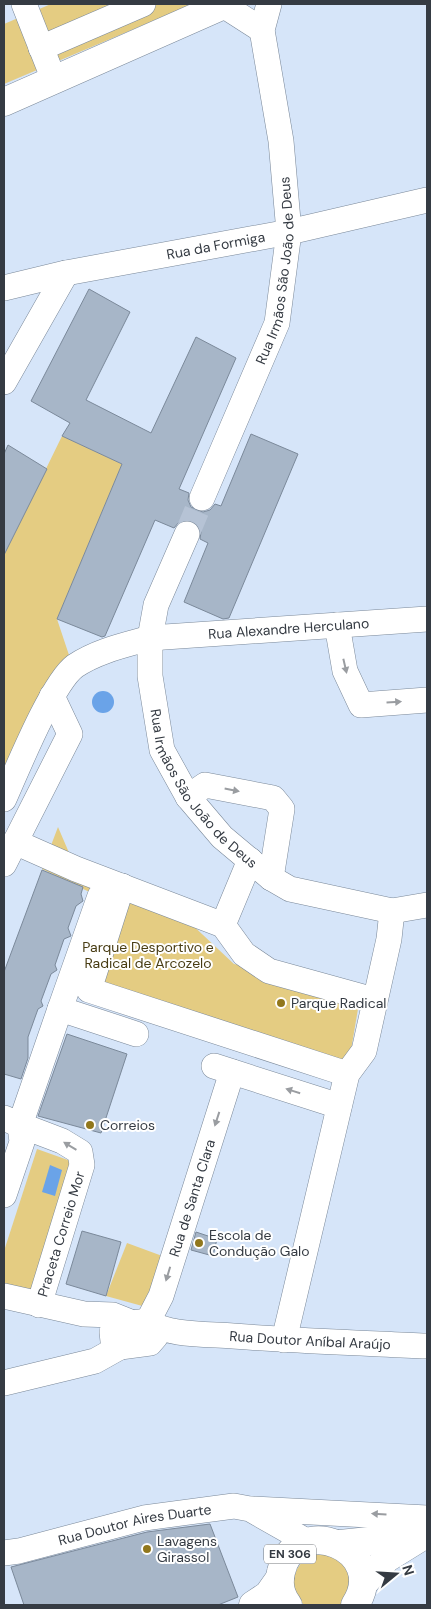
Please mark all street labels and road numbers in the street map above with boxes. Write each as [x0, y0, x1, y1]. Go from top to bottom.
street label: Rua Irmãos São João de Deus [251, 176, 298, 367]
street label: Rua da Formiga [165, 228, 266, 263]
street label: Rua Alexandre Herculano [208, 614, 370, 643]
street label: Rua Irmãos São João de Deus [146, 707, 261, 872]
street label: Rua de Santa Clara [165, 1137, 219, 1259]
street label: Praceta Correio Mor [33, 1169, 89, 1299]
street label: Rua Doutor Aníbal Araújo [229, 1327, 391, 1353]
street label: Rua Doutor Aires Duarte [56, 1500, 212, 1549]
road number: EN 306 [264, 1545, 316, 1564]

